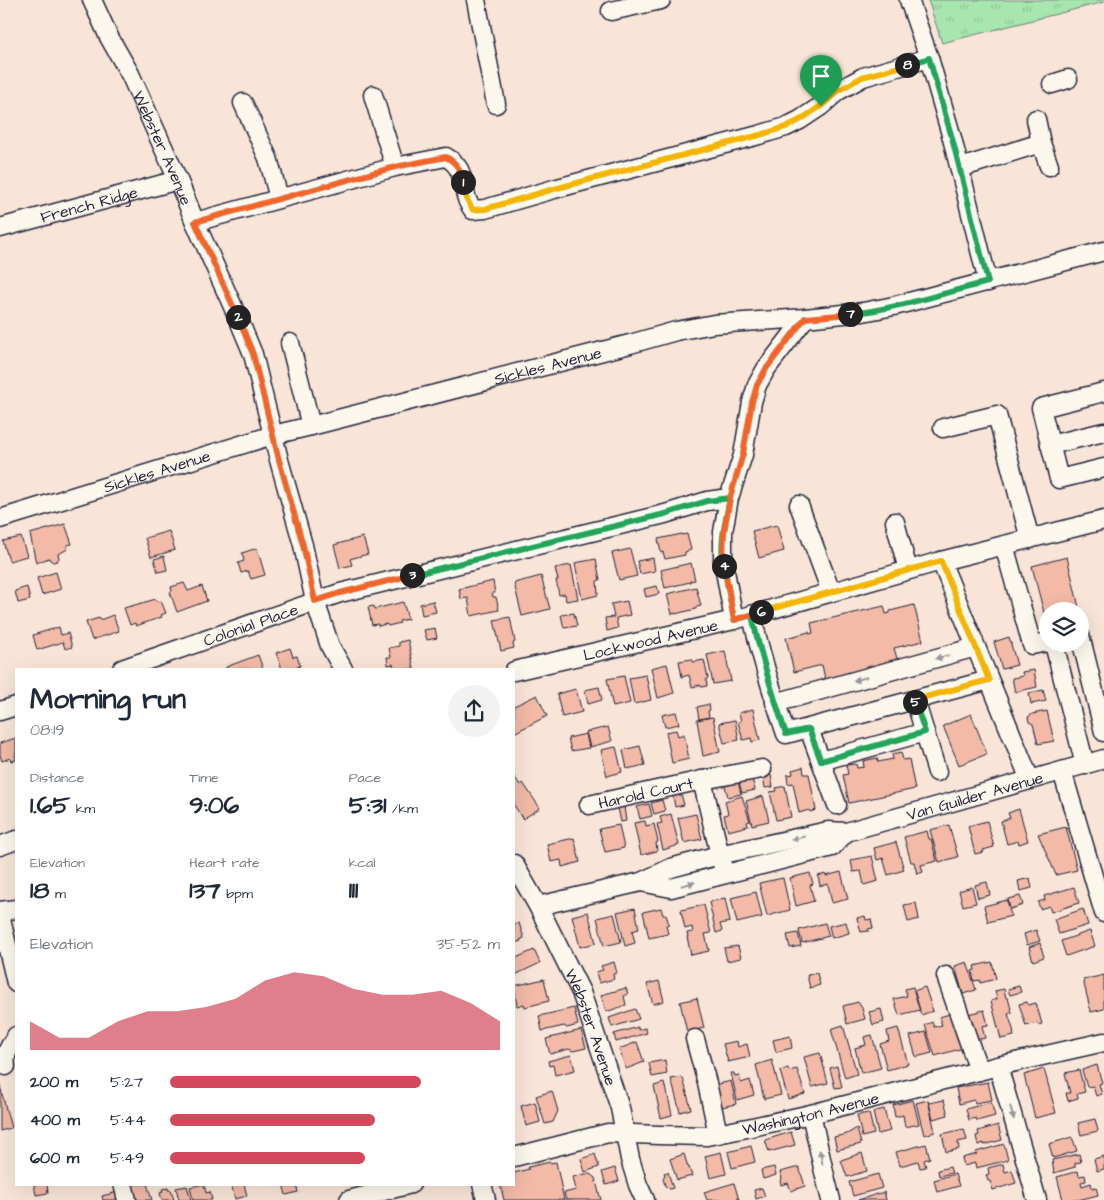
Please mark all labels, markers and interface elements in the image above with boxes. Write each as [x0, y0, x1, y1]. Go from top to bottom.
pin: 8 [894, 52, 920, 78]
pin [800, 55, 842, 106]
text: 8 [903, 55, 912, 75]
icon: arrive [807, 62, 835, 90]
street label: Webster Avenue [127, 87, 197, 209]
pin: 1 [450, 170, 476, 194]
text: 1 [463, 172, 464, 192]
street label: French Ridge [38, 181, 141, 229]
pin: 7 [838, 302, 862, 326]
pin: 2 [226, 304, 250, 330]
text: 7 [846, 304, 855, 324]
text: 2 [234, 307, 243, 327]
street label: Sickles Avenue [492, 342, 604, 391]
street label: Sickles Avenue [101, 445, 213, 498]
pin: 4 [712, 554, 736, 578]
text: 4 [720, 556, 729, 576]
pin: 3 [400, 562, 424, 588]
text: 3 [409, 565, 416, 585]
street label: Colonial Place [200, 598, 301, 652]
pin: 6 [748, 600, 774, 624]
text: 6 [757, 602, 766, 622]
map controls [1039, 602, 1089, 652]
button: layers [1039, 602, 1089, 652]
street label: Lockwood Avenue [581, 614, 720, 667]
one-way arrow [934, 653, 949, 661]
one-way arrow [853, 676, 868, 684]
text: Morning run [30, 680, 186, 719]
button: share [448, 685, 500, 737]
pin: 5 [902, 690, 928, 714]
text: 5 [911, 692, 920, 712]
text: 08:19 [30, 719, 64, 741]
street label: Van Guilder Avenue [904, 767, 1046, 826]
text: Distance [30, 768, 84, 788]
text: Time [189, 768, 219, 788]
text: Pace [349, 768, 381, 788]
street label: Harold Court [596, 772, 696, 815]
text: 1.65 [30, 788, 70, 823]
text: 9:06 [189, 788, 239, 823]
text: 5:31 [349, 788, 386, 823]
text: km [70, 799, 95, 819]
text: /km [386, 799, 418, 819]
one-way arrow [790, 834, 806, 842]
text: Elevation [30, 853, 85, 873]
text: Heart rate [189, 853, 260, 873]
text: kcal [349, 853, 375, 873]
text: 18 [30, 873, 49, 908]
text: 137 [189, 873, 221, 908]
text: 111 [349, 873, 358, 908]
one-way arrow [681, 880, 696, 888]
text: m [49, 884, 66, 904]
text: bpm [221, 884, 253, 904]
text: Elevation [30, 933, 93, 955]
text: 35–52 m [436, 933, 500, 955]
street label: Webster Avenue [559, 965, 622, 1089]
text: 200 m [30, 1071, 78, 1093]
text: 5:27 [110, 1071, 143, 1093]
street label: Washington Avenue [740, 1087, 882, 1141]
one-way arrow [1008, 1105, 1016, 1120]
text: 400 m [30, 1109, 80, 1131]
text: 5:44 [110, 1109, 146, 1131]
text: 600 m [30, 1147, 79, 1169]
text: 5:49 [110, 1147, 144, 1169]
one-way arrow [817, 1150, 825, 1165]

